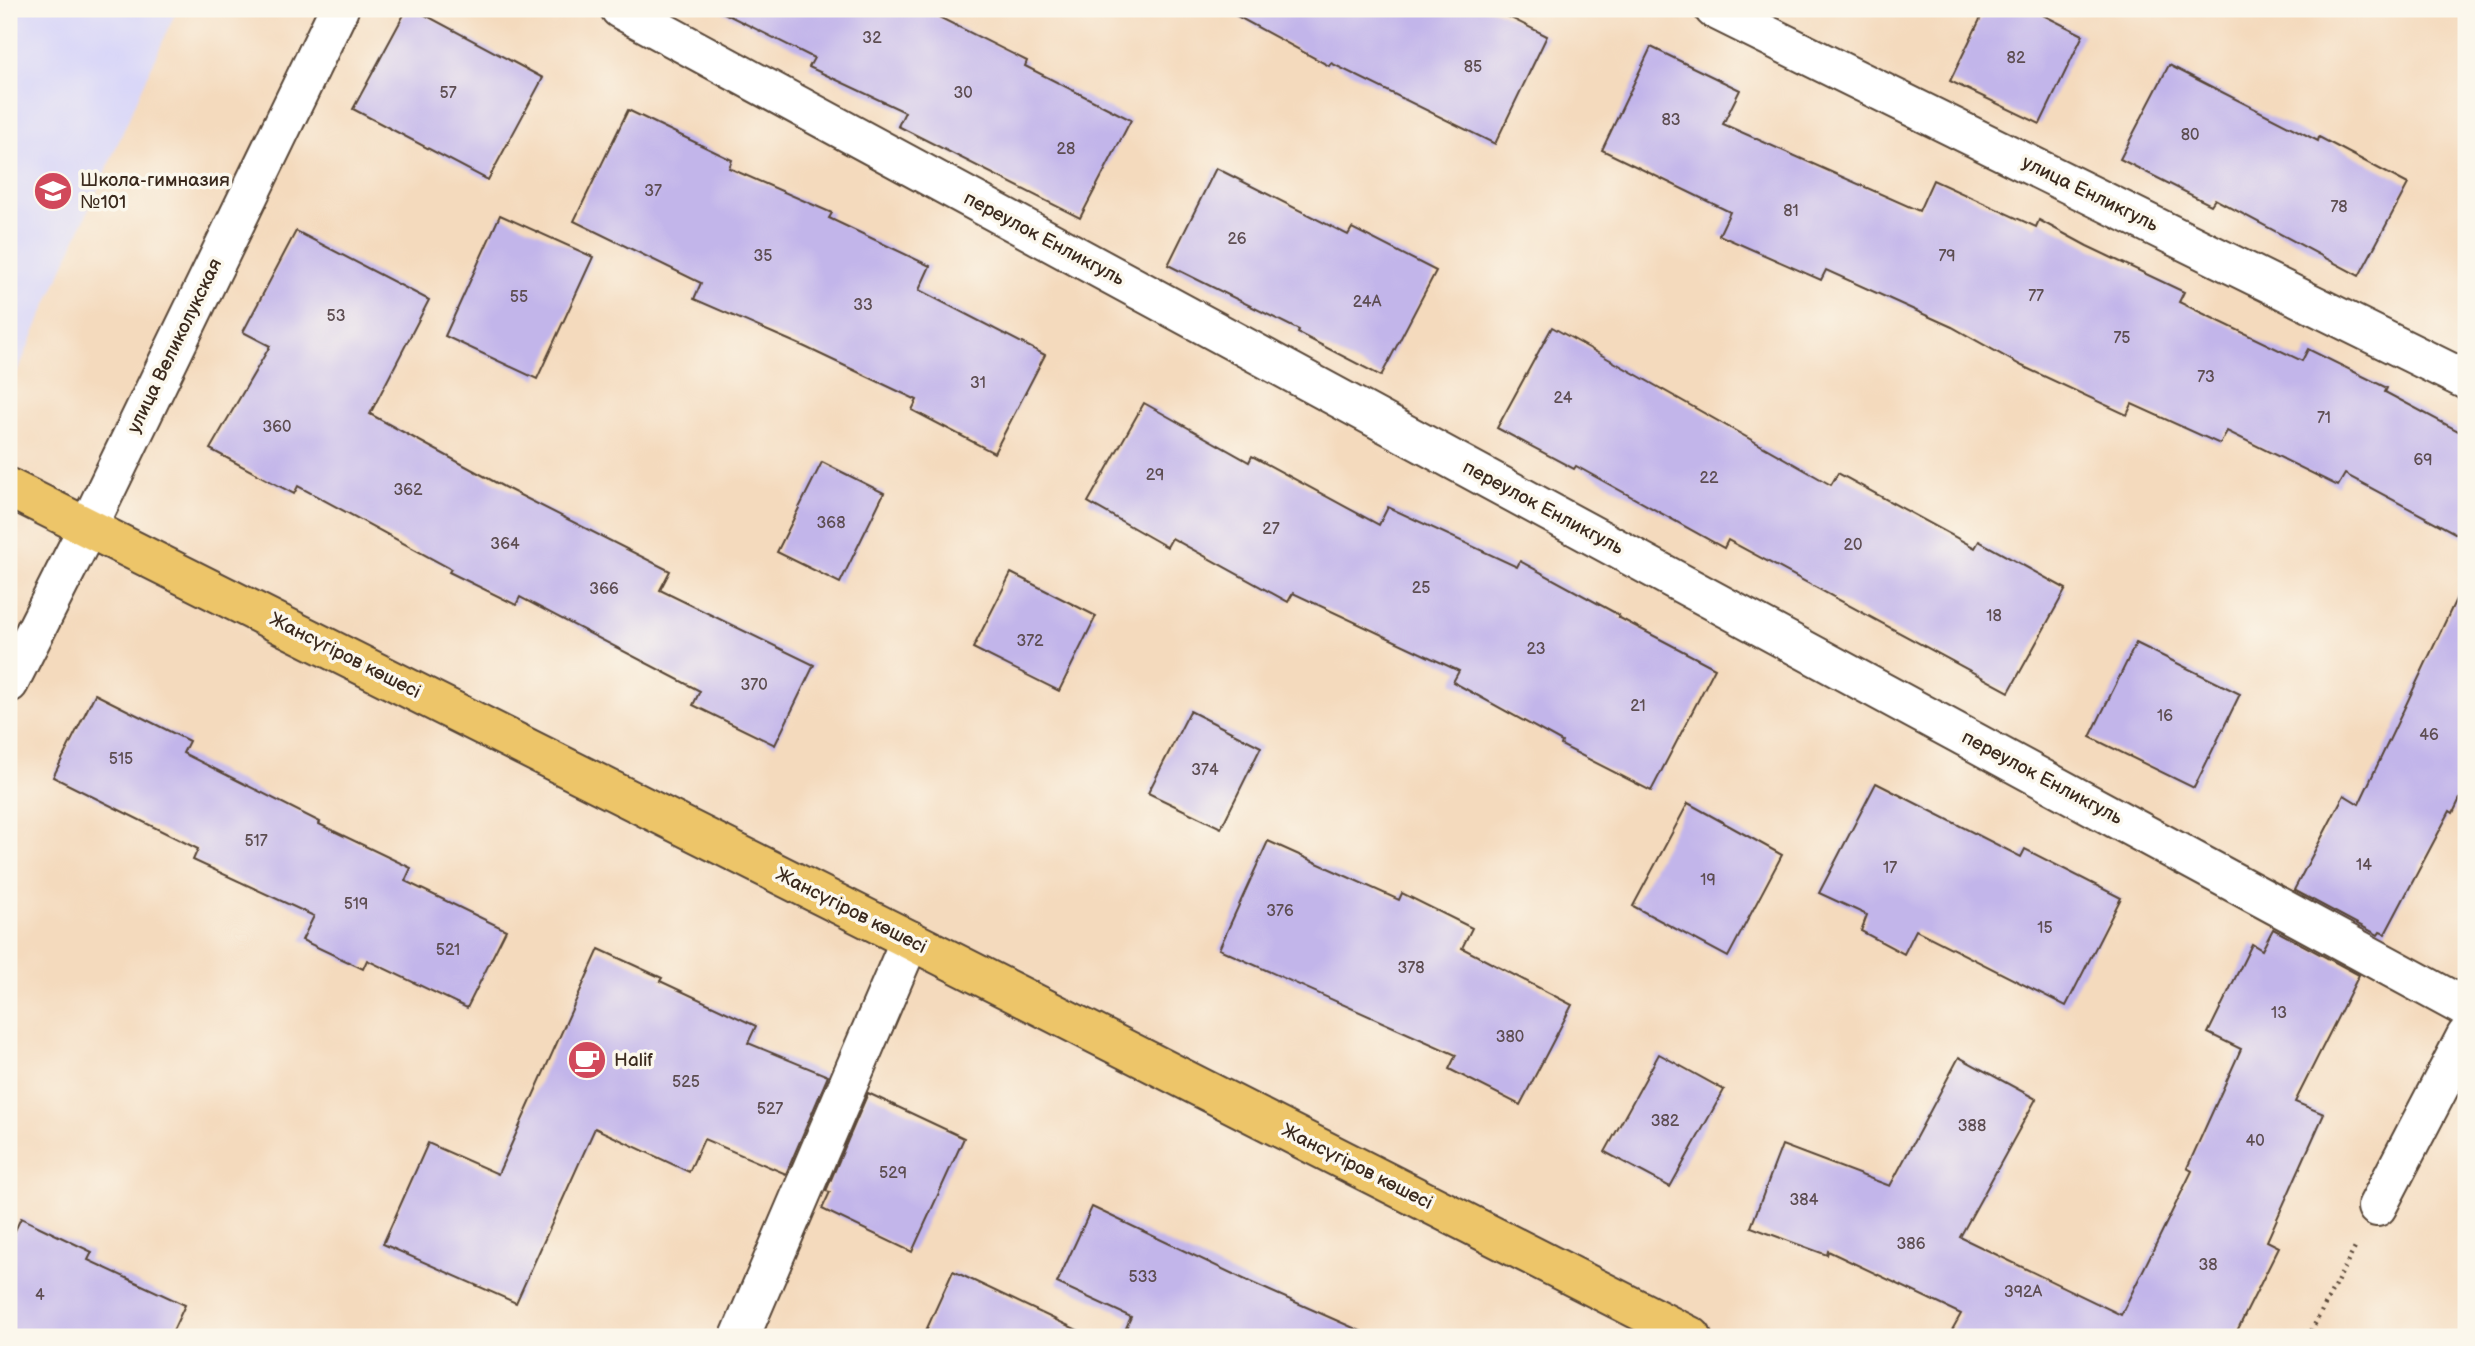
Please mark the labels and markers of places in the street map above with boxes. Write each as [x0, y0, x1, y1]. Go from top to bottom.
place label: Школа-гимназия №101 [80, 169, 230, 214]
school or university icon: Школа-гимназия №101 [32, 170, 74, 212]
cafe icon: Halif [566, 1039, 608, 1081]
place label: Halif [614, 1049, 653, 1072]

